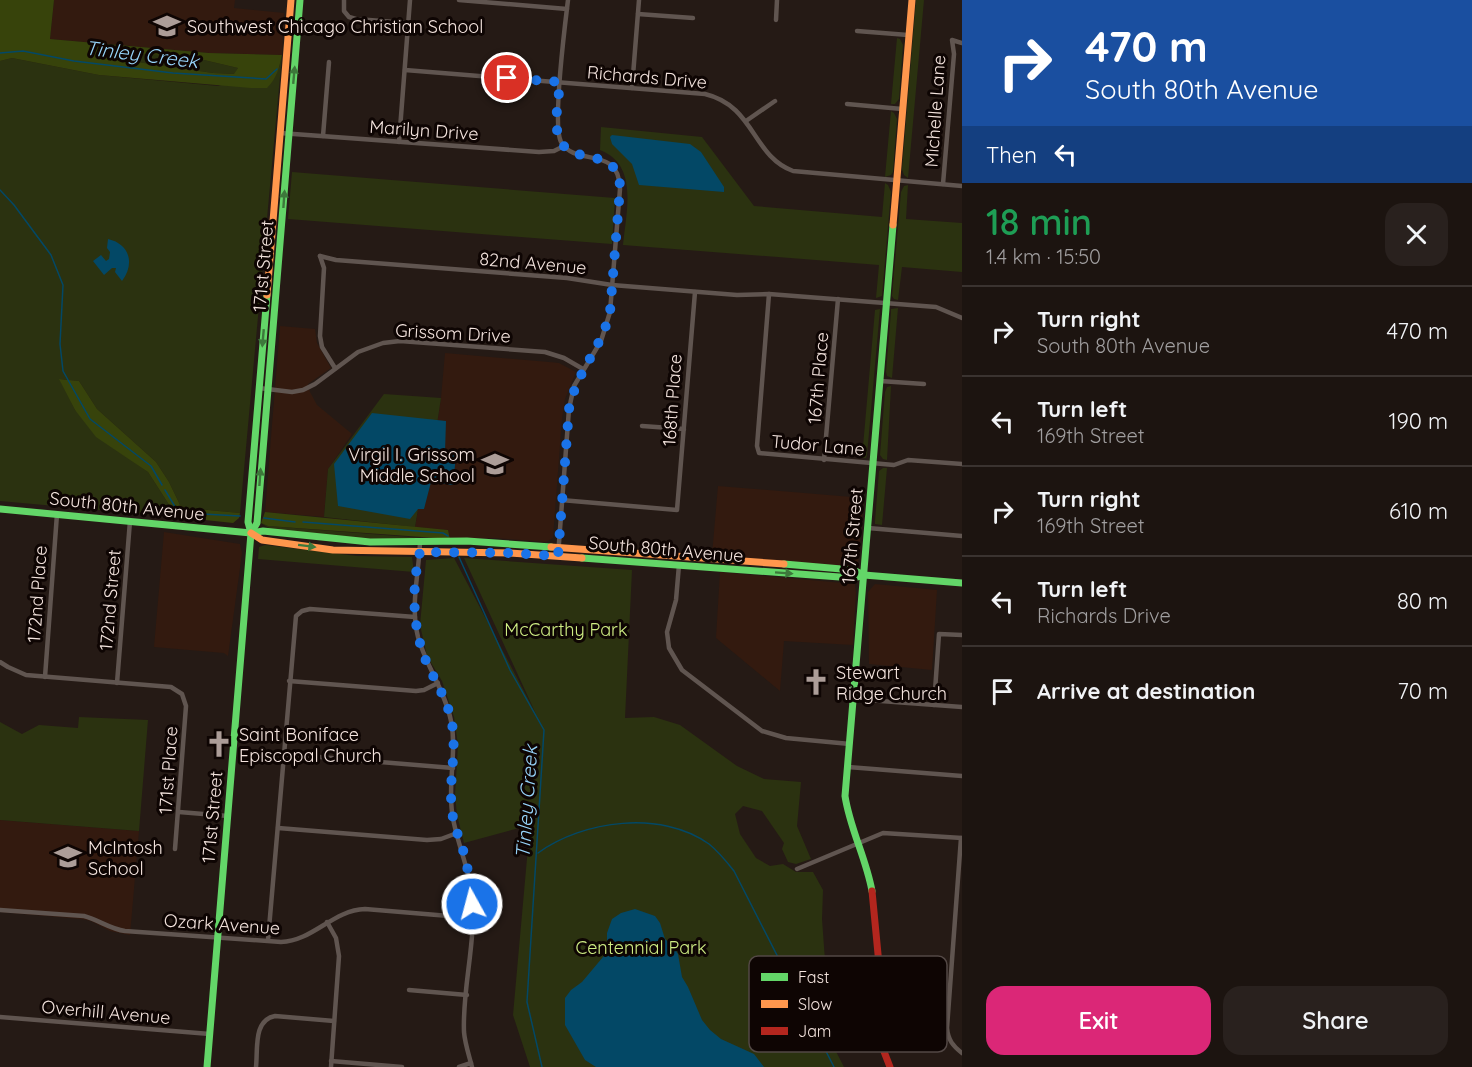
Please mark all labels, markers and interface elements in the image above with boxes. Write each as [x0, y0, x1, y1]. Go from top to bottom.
school or university icon: Southwest Chicago Christian School [152, 11, 182, 41]
place label: Southwest Chicago Christian School [187, 15, 483, 38]
text: 470 m [1085, 20, 1208, 73]
icon: right [986, 24, 1064, 102]
water label: Tinley Creek [84, 35, 202, 74]
pin [481, 52, 532, 103]
street label: Michelle Lane [920, 54, 950, 168]
street label: Richards Drive [586, 60, 708, 94]
icon: arrive [490, 61, 523, 94]
one-way arrow [289, 66, 299, 85]
text: South 80th Avenue [1085, 72, 1319, 106]
street label: Marilyn Drive [369, 115, 479, 145]
icon: left [1049, 138, 1082, 171]
text: Then [986, 141, 1037, 169]
one-way arrow [279, 189, 289, 208]
text: 18 min [986, 199, 1092, 244]
button: close [1385, 203, 1448, 266]
street label: 171st Street [248, 219, 278, 313]
text: 1.4 km · 15:50 [986, 244, 1101, 269]
street label: 82nd Avenue [478, 247, 588, 279]
text: Turn right [1037, 305, 1141, 333]
icon: right [986, 315, 1019, 348]
text: 470 m [1387, 317, 1448, 345]
street label: Grissom Drive [395, 318, 511, 348]
one-way arrow [258, 328, 268, 347]
street label: 167th Place [803, 331, 833, 425]
text: South 80th Avenue [1037, 333, 1210, 358]
street label: 168th Place [657, 353, 687, 447]
text: Turn left [1037, 395, 1127, 423]
icon: left [986, 405, 1019, 438]
text: 190 m [1388, 407, 1448, 435]
text: 169th Street [1037, 423, 1145, 448]
street label: Tudor Lane [770, 429, 866, 461]
place label: Virgil I. Grissom Middle School [348, 443, 475, 487]
school or university icon: Virgil I. Grissom Middle School [480, 449, 510, 479]
one-way arrow [255, 467, 265, 486]
text: Turn right [1037, 485, 1141, 513]
street label: South 80th Avenue [48, 486, 206, 526]
street label: 167th Street [836, 487, 868, 585]
icon: right [986, 495, 1019, 528]
text: 610 m [1389, 497, 1448, 525]
text: 169th Street [1037, 513, 1145, 538]
street label: South 80th Avenue [587, 531, 745, 567]
one-way arrow [298, 542, 317, 551]
street label: 172nd Place [22, 545, 52, 643]
street label: 172nd Street [94, 549, 126, 651]
one-way arrow [775, 568, 794, 578]
text: Turn left [1037, 575, 1127, 603]
icon: left [986, 585, 1019, 618]
text: 80 m [1397, 587, 1448, 615]
text: Richards Drive [1037, 603, 1171, 628]
park label: McCarthy Park [504, 618, 628, 641]
place label: Stewart Ridge Church [836, 661, 947, 705]
church icon: Stewart Ridge Church [801, 667, 831, 697]
icon: arrive [986, 675, 1019, 708]
text: Arrive at destination [1037, 677, 1255, 705]
text: 70 m [1398, 677, 1448, 705]
place label: Saint Boniface Episcopal Church [239, 723, 382, 767]
street label: 171st Place [153, 725, 183, 815]
church icon: Saint Boniface Episcopal Church [204, 729, 234, 759]
water label: Tinley Creek [510, 742, 543, 860]
street label: 171st Street [197, 770, 227, 864]
place label: McIntosh School [88, 836, 163, 880]
school or university icon: McIntosh School [53, 842, 83, 872]
position arrow [440, 872, 504, 936]
street label: Ozark Avenue [163, 908, 281, 940]
park label: Centennial Park [575, 936, 707, 959]
legend [749, 956, 947, 1052]
text: Fast [798, 967, 829, 987]
button: Exit [986, 986, 1211, 1055]
button: Share [1223, 986, 1448, 1055]
text: Slow [798, 994, 832, 1014]
street label: Overhill Avenue [41, 995, 171, 1029]
text: Jam [798, 1021, 831, 1041]

